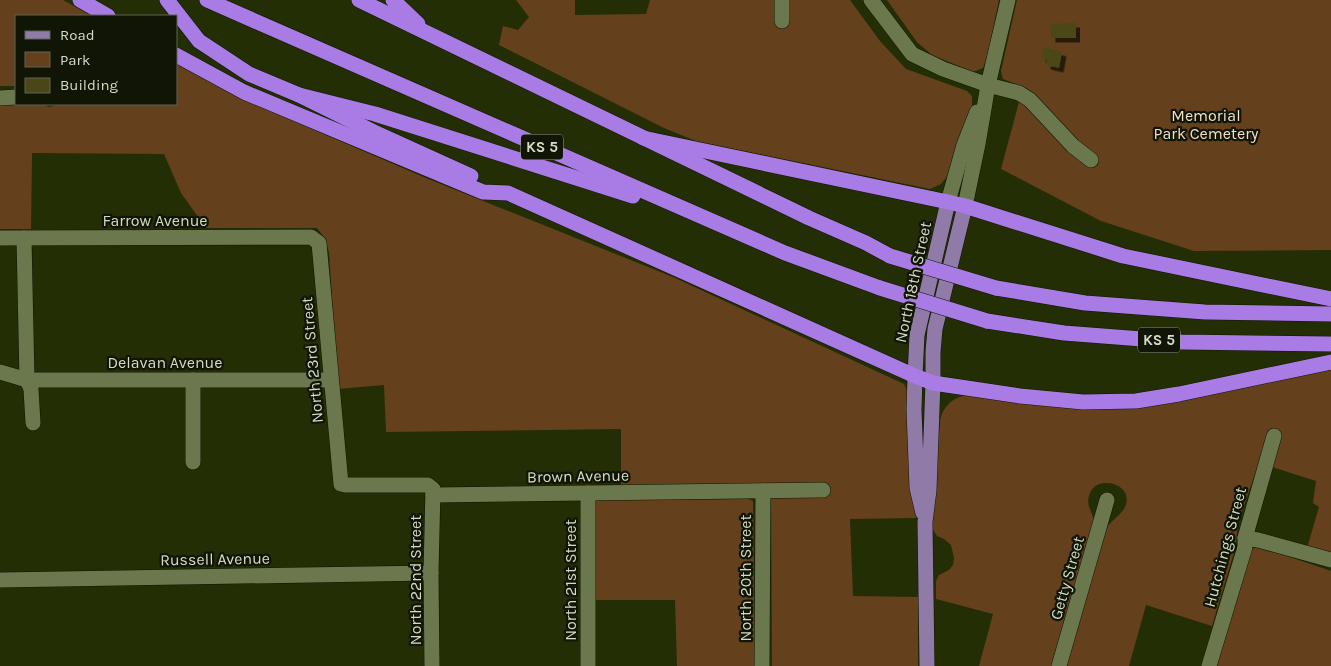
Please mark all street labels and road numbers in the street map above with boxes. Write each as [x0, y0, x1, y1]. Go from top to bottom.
road number: KS 5 [521, 134, 563, 160]
street label: Farrow Avenue [102, 211, 208, 230]
street label: North 18th Street [891, 220, 935, 344]
street label: North 23rd Street [297, 296, 327, 424]
road number: KS 5 [1138, 328, 1180, 352]
street label: Delavan Avenue [107, 353, 223, 372]
street label: Brown Avenue [527, 466, 629, 486]
street label: Hutchings Street [1200, 485, 1250, 609]
street label: North 20th Street [736, 514, 755, 642]
street label: North 22nd Street [406, 515, 425, 645]
street label: North 21st Street [561, 519, 580, 641]
street label: Getty Street [1046, 534, 1088, 622]
street label: Russell Avenue [160, 549, 270, 569]

